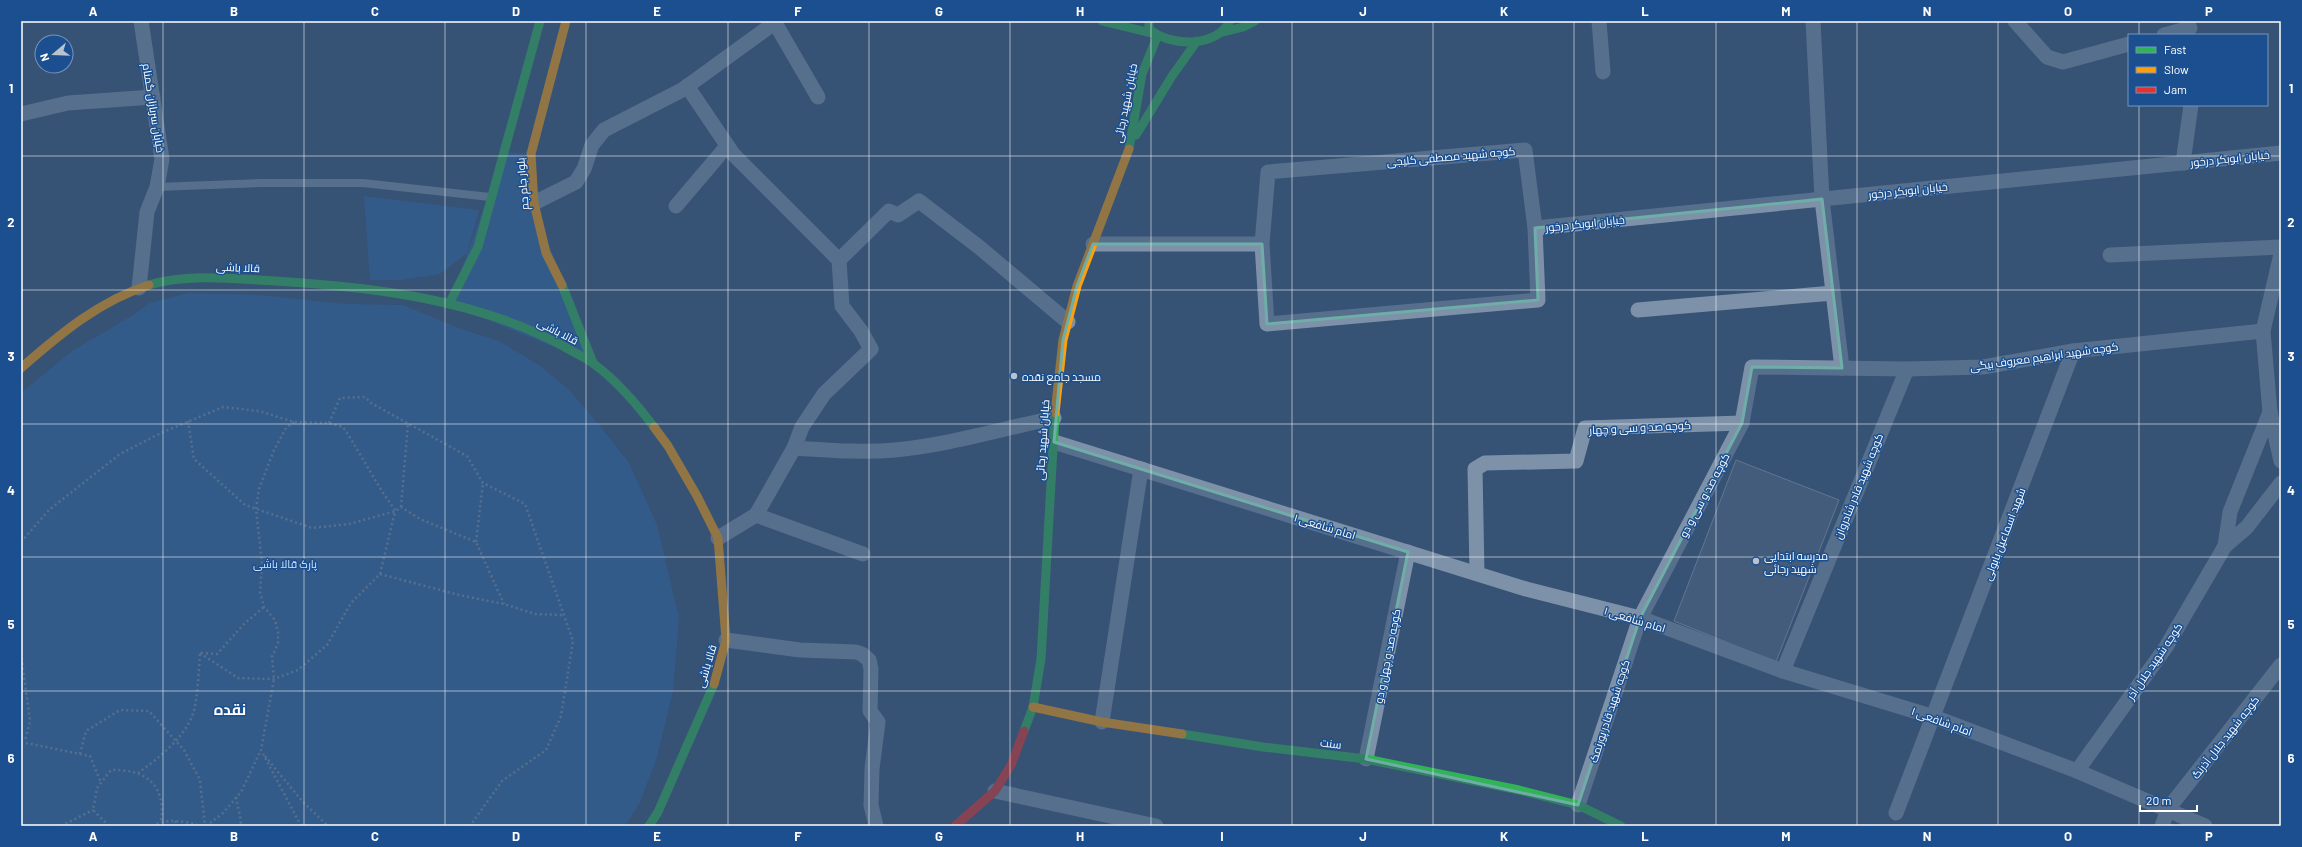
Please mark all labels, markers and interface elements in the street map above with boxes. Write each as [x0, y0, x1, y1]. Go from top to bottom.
text: A [89, 3, 98, 19]
text: B [230, 3, 238, 19]
text: C [371, 3, 379, 19]
text: D [512, 3, 520, 19]
text: E [653, 3, 661, 19]
text: F [794, 3, 802, 19]
text: G [935, 3, 943, 19]
text: H [1076, 3, 1084, 19]
text: I [1220, 3, 1224, 19]
text: J [1359, 3, 1367, 19]
text: K [1500, 3, 1508, 19]
text: L [1641, 3, 1649, 19]
text: M [1781, 3, 1791, 19]
text: N [1923, 3, 1931, 19]
text: O [2064, 3, 2072, 19]
text: P [2205, 3, 2213, 19]
north arrow [34, 34, 74, 74]
legend [2128, 34, 2268, 106]
text: Fast [2164, 42, 2187, 56]
text: N [37, 52, 51, 63]
street label: خیابان سربازان گمنام [139, 62, 167, 154]
street label: خیابان شهید رجائی [1111, 62, 1140, 144]
text: Slow [2164, 62, 2189, 76]
text: 1 [9, 80, 13, 96]
text: 1 [2289, 80, 2293, 96]
text: Jam [2164, 82, 2187, 96]
street label: کوچه شهید مصطفی کلیجی [1386, 144, 1516, 169]
street label: خیابان ابوبکر درخور [2189, 147, 2270, 170]
street label: بلوار جام جم [513, 157, 533, 211]
street label: خیابان ابوبکر درخور [1867, 179, 1948, 202]
street label: خیابان ابوبکر درخور [1544, 212, 1625, 235]
text: 2 [7, 214, 15, 230]
text: 2 [2287, 214, 2295, 230]
street label: قالا باشی [216, 260, 260, 275]
street label: قالا باشی [535, 315, 581, 348]
street label: کوچه شهید ابراهیم معروف بیگی [1969, 339, 2119, 375]
text: 3 [7, 348, 15, 364]
text: 3 [2287, 348, 2295, 364]
place label: مسجد جامع نقده [1022, 370, 1101, 385]
marker: مسجد جامع نقده [1009, 371, 1019, 381]
street label: خیابان شهید رجائی [1033, 399, 1052, 481]
street label: کوچه صد و سی و چهار [1588, 418, 1691, 437]
street label: کوچه شهید قادر شادروان [1831, 431, 1886, 541]
street label: کوچه صد و سی و دو [1676, 450, 1733, 540]
text: 4 [7, 482, 15, 498]
text: 4 [2287, 482, 2295, 498]
street label: شهید اسماعیل بابولی [1980, 486, 2029, 583]
street label: امام شافعی ۱ [1292, 510, 1357, 543]
place label: مدرسه ابتدایی شهید رجائی [1764, 549, 1828, 576]
marker: مدرسه ابتدایی شهید رجائی [1751, 556, 1761, 566]
park label: پارک قالا باشی [253, 557, 317, 571]
street label: امام شافعی ۱ [1602, 603, 1667, 636]
street label: کوچه صد و چهل و دو [1371, 608, 1404, 705]
text: 5 [7, 616, 15, 632]
text: 5 [2287, 616, 2295, 632]
street label: کوچه شهید جلال آذر [2123, 620, 2185, 703]
street label: قالا باشی [693, 643, 720, 689]
street label: کوچه شهید قادر پورنمک [1586, 658, 1633, 764]
street label: کوچه شهید جلال آذرنگ [2189, 693, 2262, 782]
district label: نقده [214, 700, 246, 718]
street label: امام شافعی ۱ [1909, 704, 1974, 740]
street label: سنت [1320, 735, 1342, 751]
text: 6 [8, 750, 15, 766]
text: 6 [2288, 750, 2295, 766]
scale bar [2140, 787, 2197, 813]
text: 20 m [2146, 793, 2172, 807]
text: A [89, 828, 98, 844]
text: B [230, 828, 238, 844]
text: C [371, 828, 379, 844]
text: D [512, 828, 520, 844]
text: E [653, 828, 661, 844]
text: F [794, 828, 802, 844]
text: G [935, 828, 943, 844]
text: H [1076, 828, 1084, 844]
text: I [1220, 828, 1224, 844]
text: J [1359, 828, 1367, 844]
text: K [1500, 828, 1508, 844]
text: L [1641, 828, 1649, 844]
text: M [1781, 828, 1791, 844]
text: N [1923, 828, 1931, 844]
text: O [2064, 828, 2072, 844]
text: P [2205, 828, 2213, 844]

